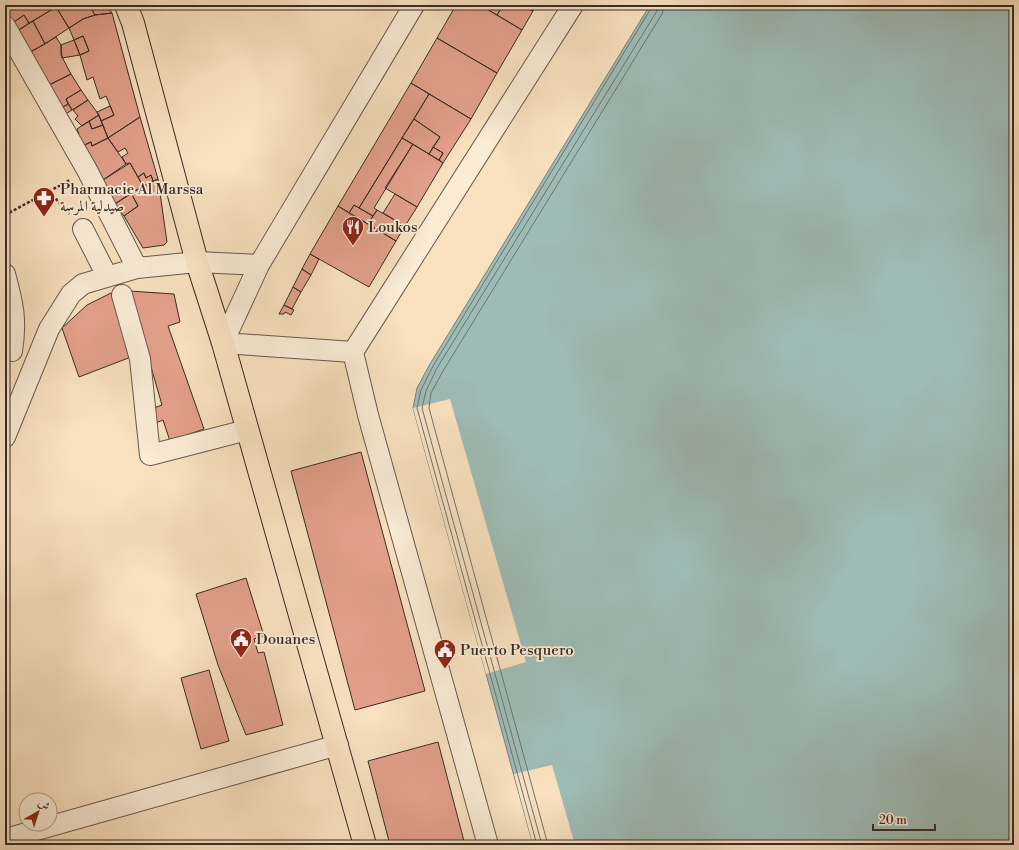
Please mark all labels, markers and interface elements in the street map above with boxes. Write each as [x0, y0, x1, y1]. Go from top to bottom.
place label: Pharmacie Al Marssa صيدلية المرسة [60, 180, 204, 216]
pharmacy icon: Pharmacie Al Marssa صيدلية المرسة [31, 185, 57, 218]
restaurant icon: Loukos [340, 214, 366, 247]
place label: Loukos [368, 218, 418, 237]
public building icon: Douanes [228, 626, 254, 659]
place label: Douanes [256, 630, 315, 649]
public building icon: Puerto Pesquero [432, 637, 458, 670]
place label: Puerto Pesquero [460, 641, 574, 660]
north arrow [18, 792, 58, 832]
text: ش [35, 796, 52, 814]
scale bar [873, 806, 935, 832]
text: 20 m [879, 813, 907, 828]

